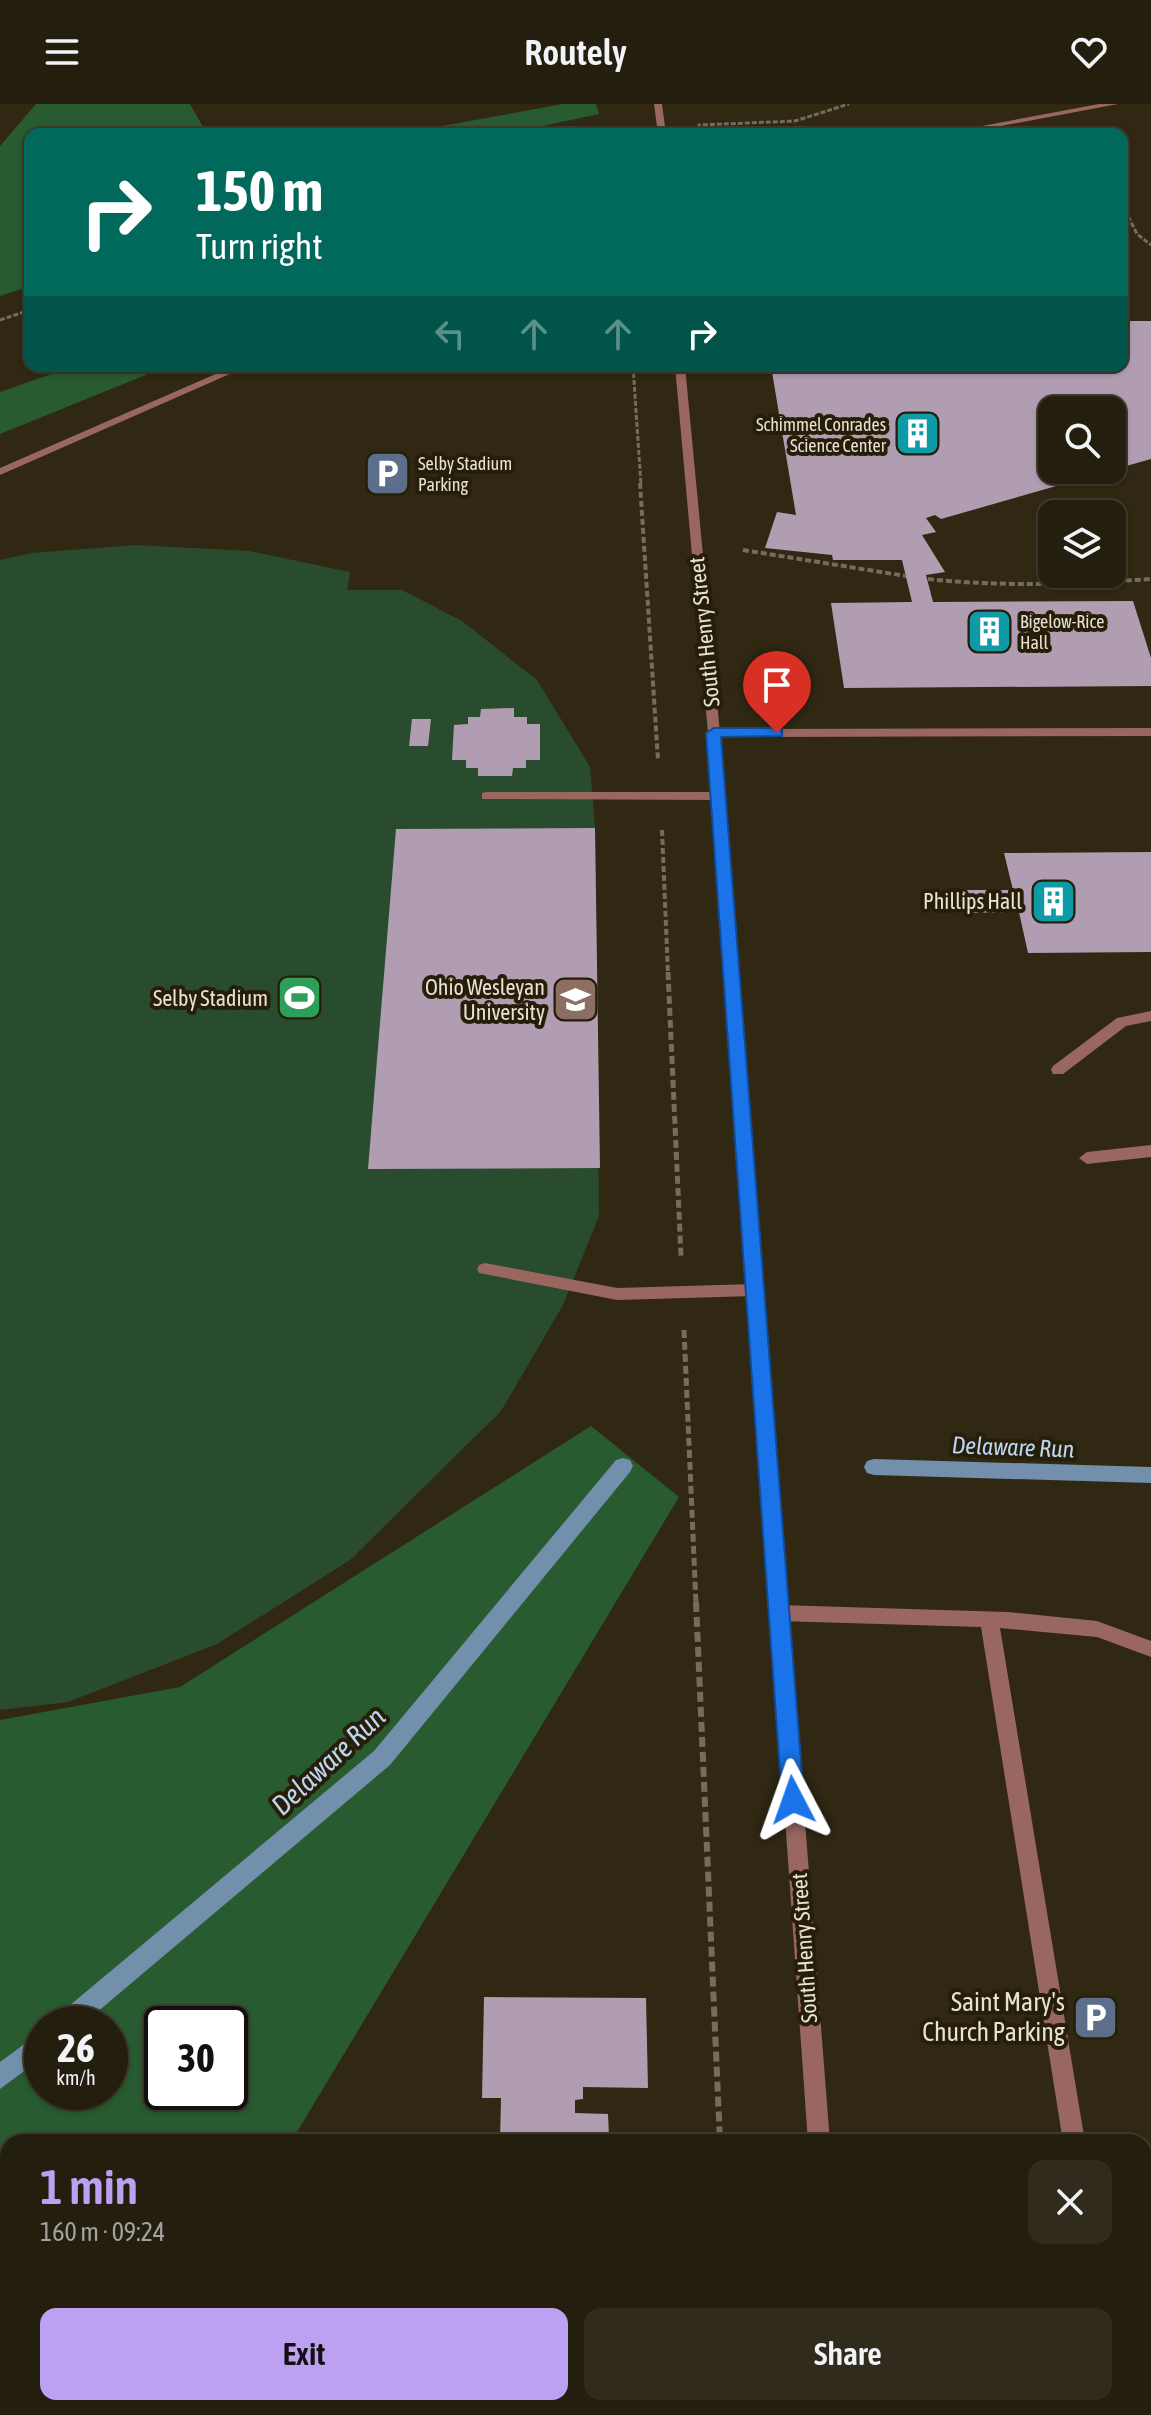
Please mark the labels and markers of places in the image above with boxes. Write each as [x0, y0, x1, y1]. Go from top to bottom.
building icon: Schimmel Conrades Science Center [893, 410, 941, 458]
place label: Schimmel Conrades Science Center [756, 414, 887, 456]
parking icon: Selby Stadium Parking [363, 449, 411, 497]
place label: Selby Stadium Parking [418, 453, 512, 495]
building icon: Bigelow-Rice Hall [965, 607, 1013, 655]
place label: Bigelow-Rice Hall [1020, 611, 1104, 653]
pin [743, 651, 811, 733]
building icon: Phillips Hall [1029, 877, 1077, 925]
place label: Phillips Hall [923, 888, 1022, 914]
sports icon: Selby Stadium [275, 974, 323, 1022]
place label: Ohio Wesleyan University [425, 974, 545, 1025]
school or university icon: Ohio Wesleyan University [552, 976, 600, 1024]
place label: Selby Stadium [153, 985, 268, 1011]
place label: Saint Mary's Church Parking [922, 1987, 1066, 2047]
parking icon: Saint Mary's Church Parking [1072, 1993, 1120, 2041]

